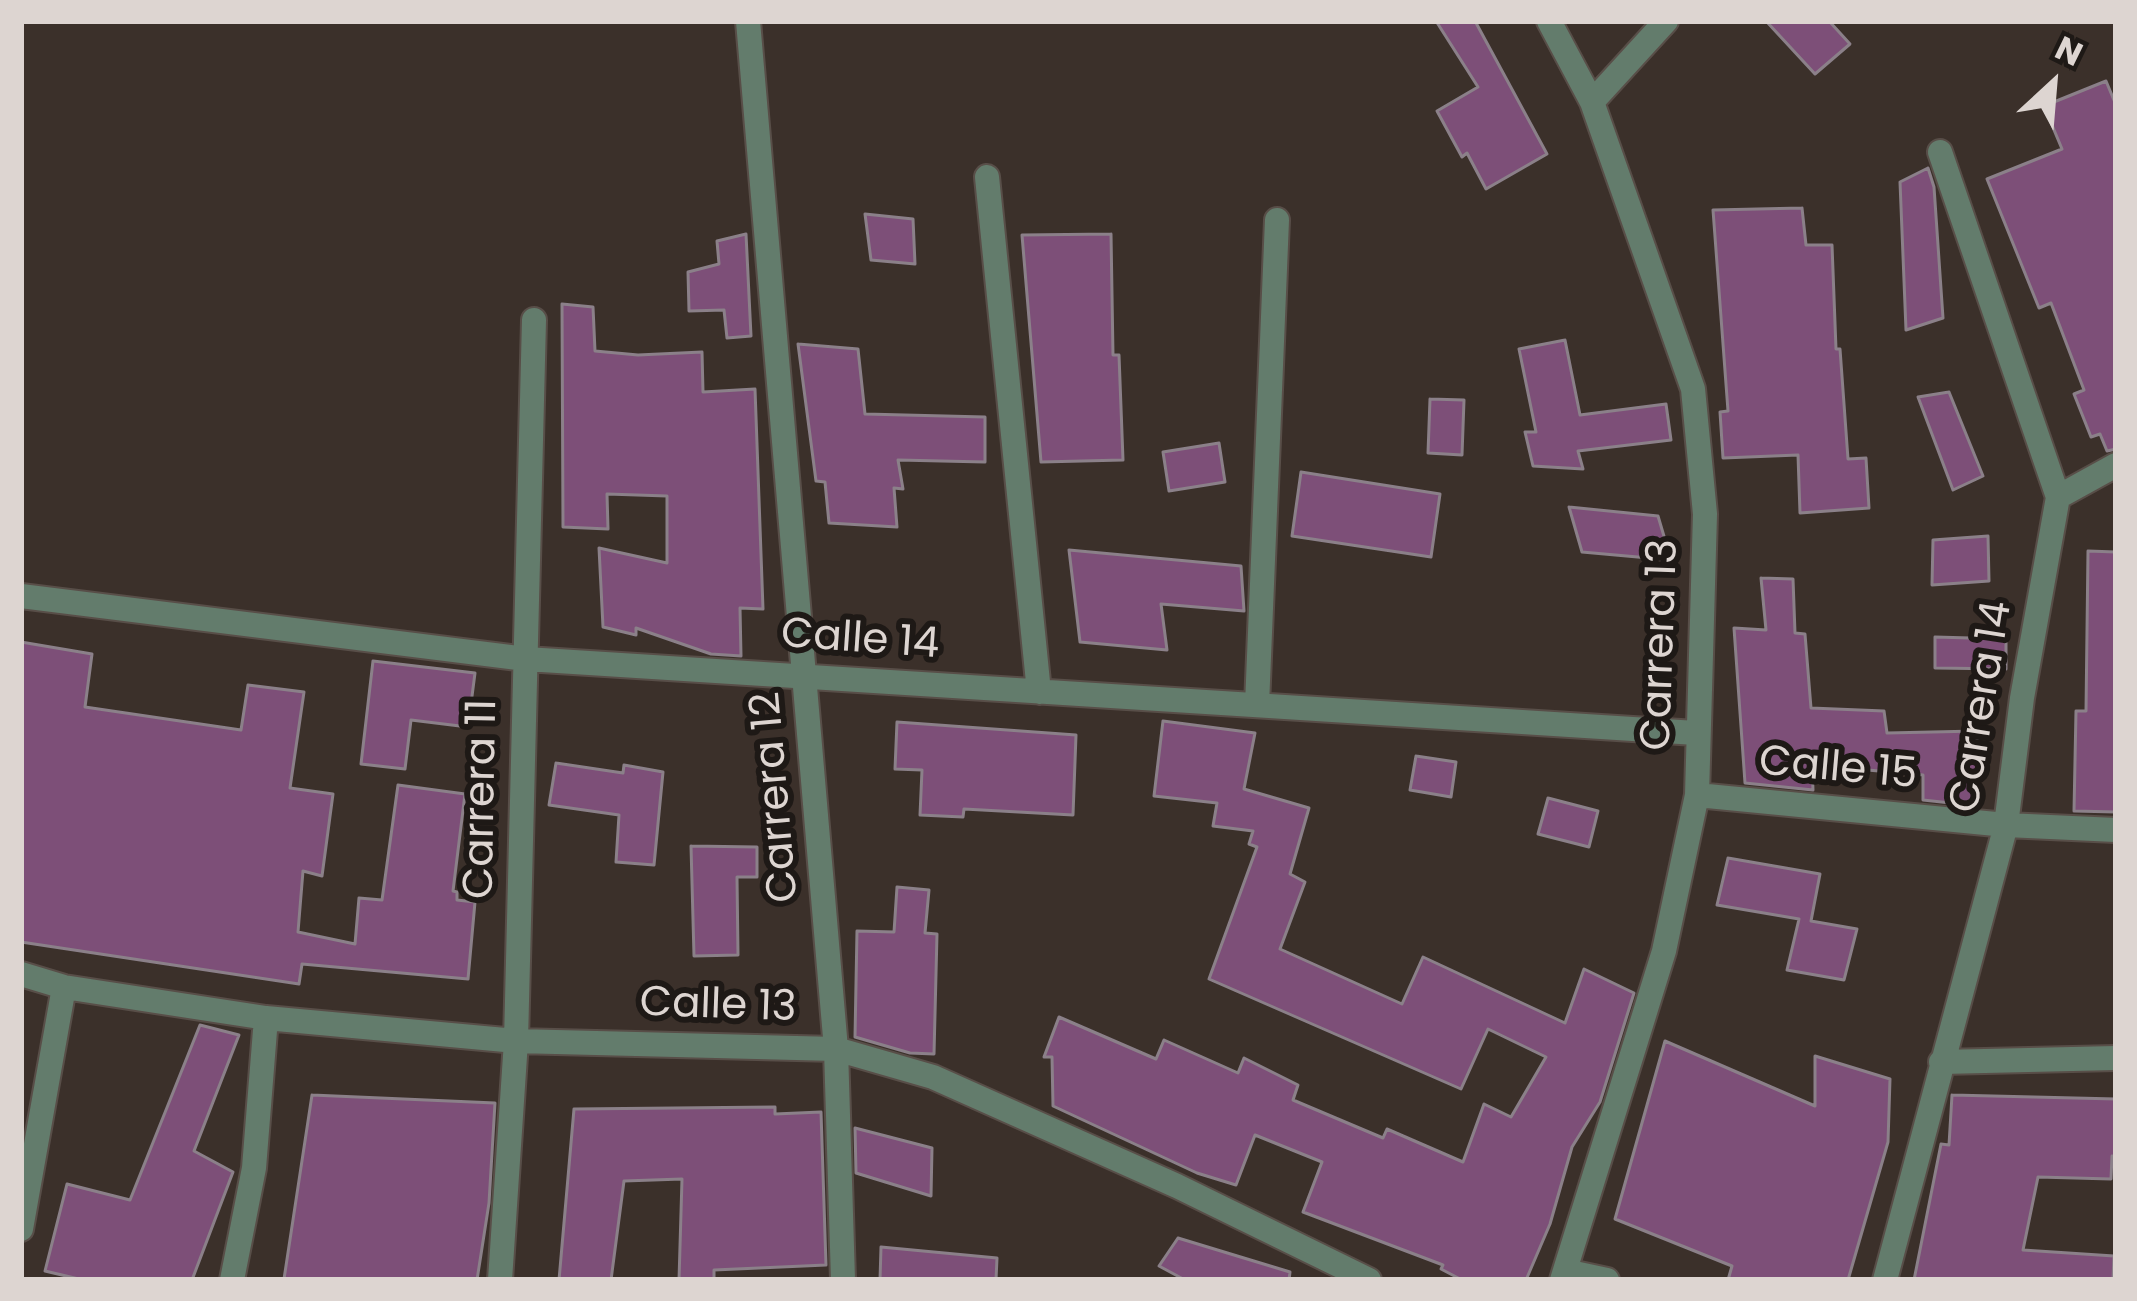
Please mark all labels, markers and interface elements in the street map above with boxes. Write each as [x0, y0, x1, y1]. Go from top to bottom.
north arrow [1993, 24, 2113, 144]
text: N [2048, 25, 2090, 78]
street label: Carrera 13 [1633, 538, 1691, 752]
street label: Carrera 14 [1941, 598, 2025, 816]
street label: Calle 14 [779, 610, 941, 672]
street label: Carrera 12 [743, 690, 811, 904]
street label: Carrera 11 [456, 698, 510, 900]
street label: Calle 15 [1757, 738, 1919, 802]
street label: Calle 13 [639, 979, 797, 1035]

